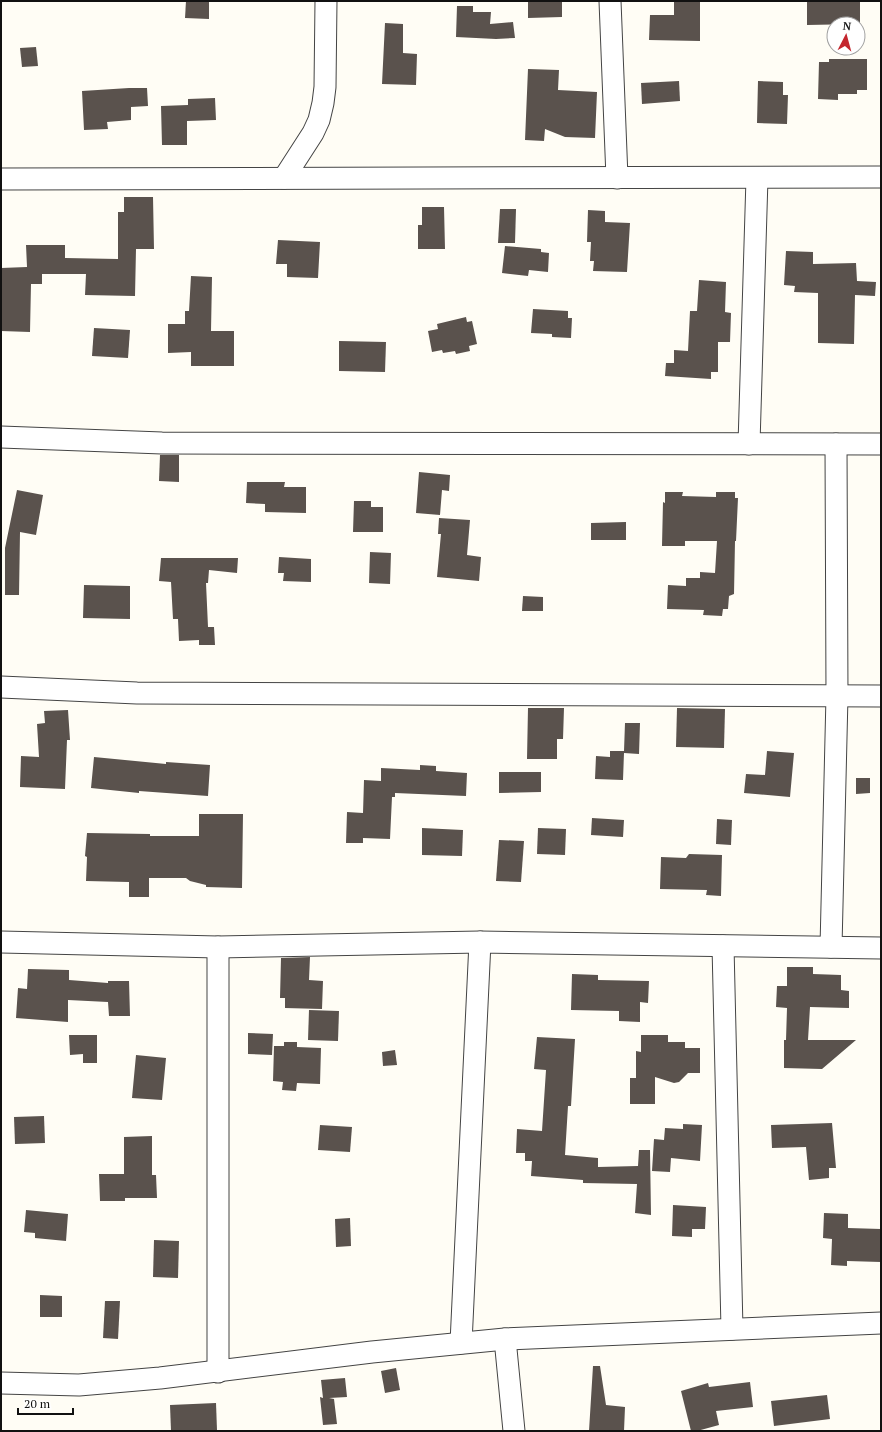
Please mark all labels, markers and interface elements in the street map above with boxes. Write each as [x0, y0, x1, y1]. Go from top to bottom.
north arrow [826, 16, 866, 56]
text: N [842, 19, 853, 34]
scale bar [18, 1390, 73, 1416]
text: 20 m [24, 1396, 51, 1411]

